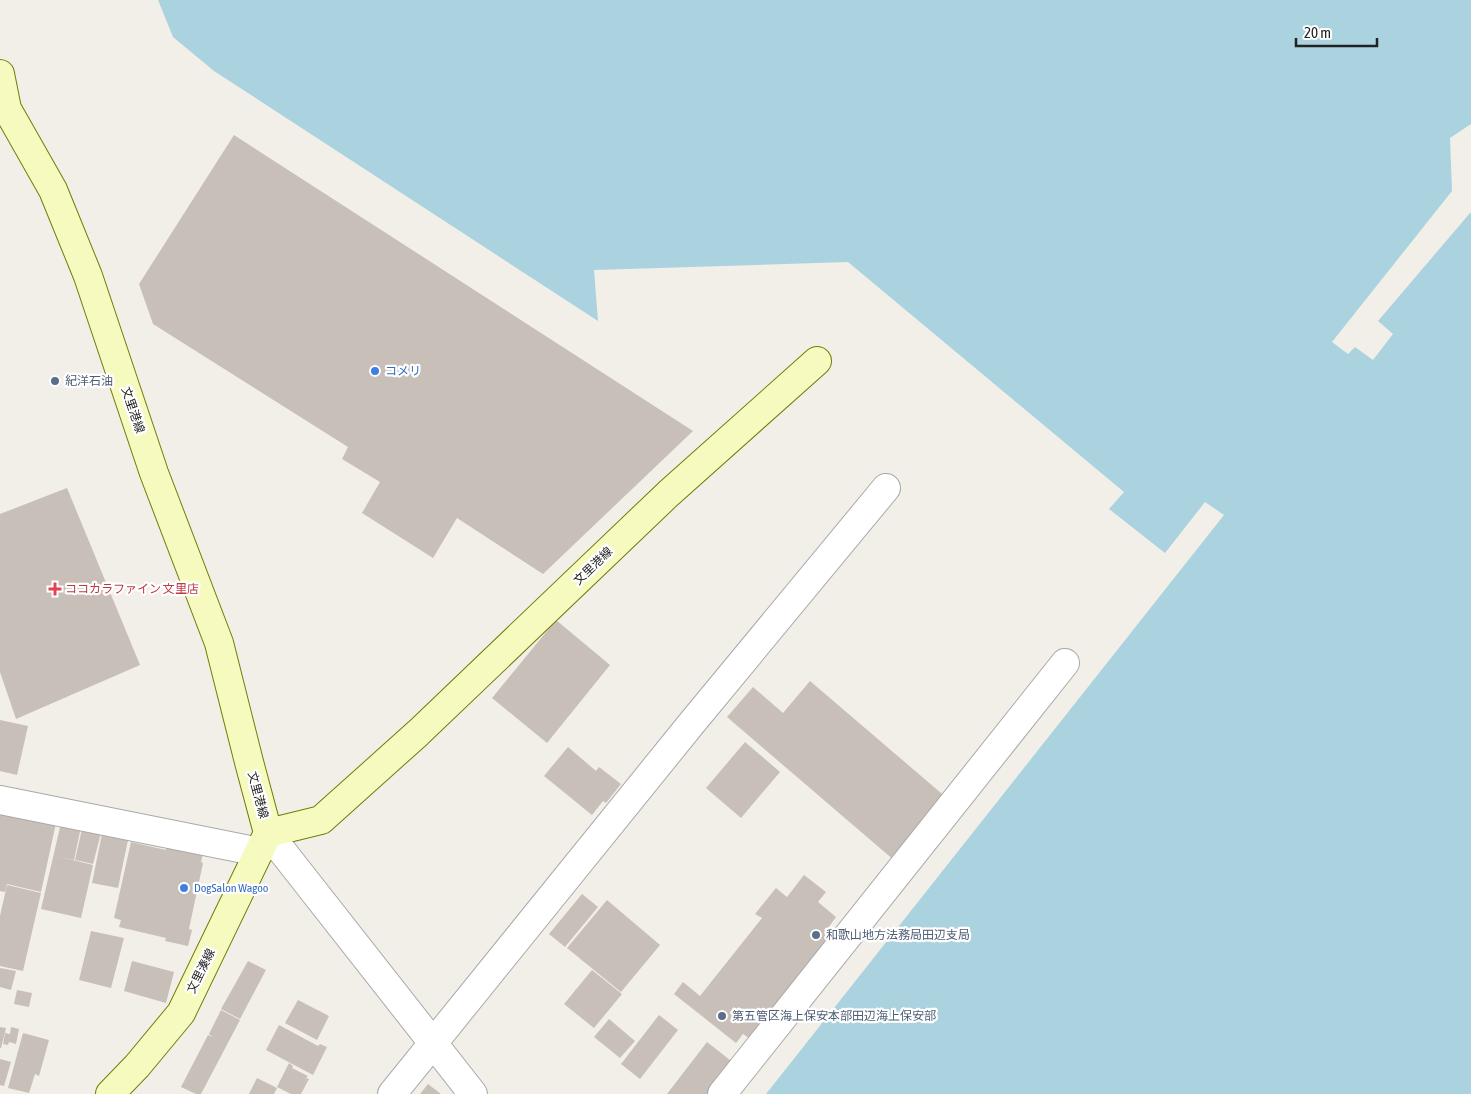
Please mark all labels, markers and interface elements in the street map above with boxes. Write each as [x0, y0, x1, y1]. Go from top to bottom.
scale bar [1296, 15, 1377, 47]
text: 20 m [1304, 24, 1331, 41]
place label: コメリ [385, 364, 421, 378]
marker: コメリ [369, 365, 381, 377]
place label: 紀洋石油 [65, 374, 113, 388]
marker: 紀洋石油 [49, 375, 61, 387]
street label: 文里港線 [119, 385, 147, 435]
street label: 文里港線 [571, 544, 615, 588]
place label: ココカラファイン 文里店 [65, 582, 199, 596]
marker: ココカラファイン 文里店 [49, 583, 61, 595]
street label: 文里港線 [245, 770, 271, 820]
place label: DogSalon Wagoo [194, 881, 269, 895]
marker: DogSalon Wagoo [178, 882, 190, 894]
place label: 和歌山地方法務局田辺支局 [826, 928, 970, 942]
marker: 和歌山地方法務局田辺支局 [810, 929, 822, 941]
street label: 文里湊線 [184, 946, 218, 996]
place label: 第五管区海上保安本部田辺海上保安部 [732, 1009, 936, 1023]
marker: 第五管区海上保安本部田辺海上保安部 [716, 1010, 728, 1022]

